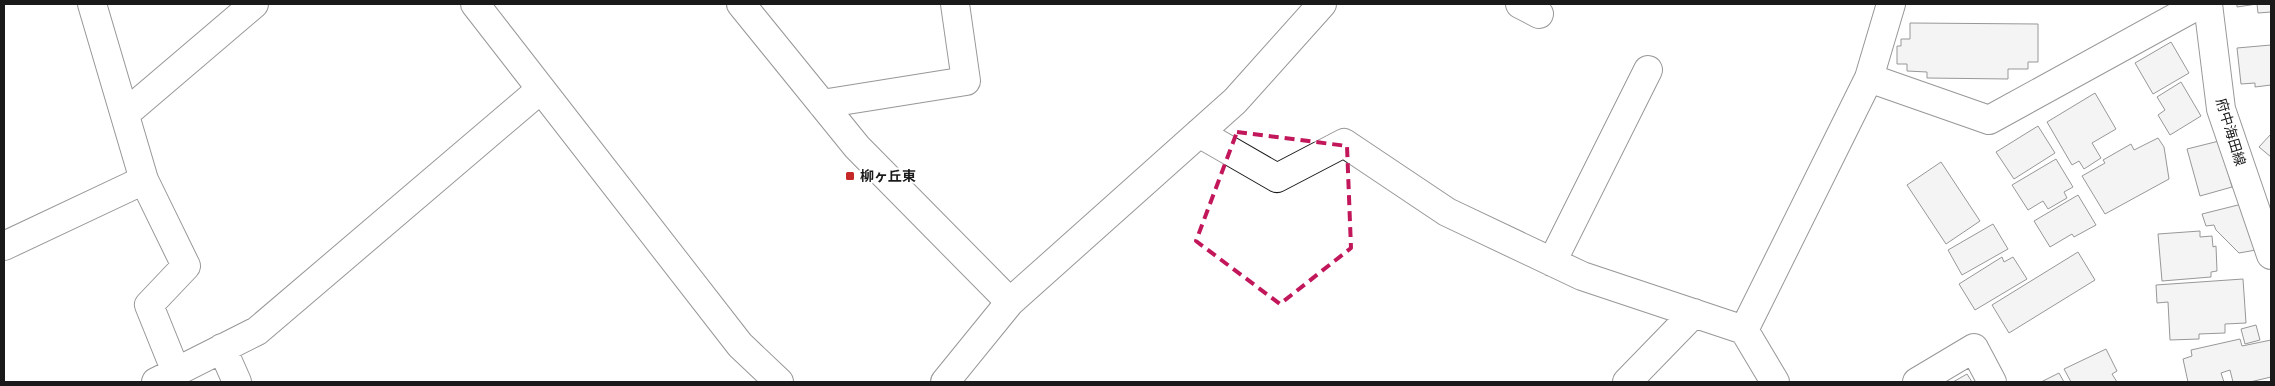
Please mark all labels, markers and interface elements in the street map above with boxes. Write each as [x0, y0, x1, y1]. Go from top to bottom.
street label: 府中海田線 [2213, 96, 2249, 168]
place label: 柳ヶ丘東 [860, 168, 916, 184]
marker: 柳ヶ丘東 [844, 170, 856, 182]

